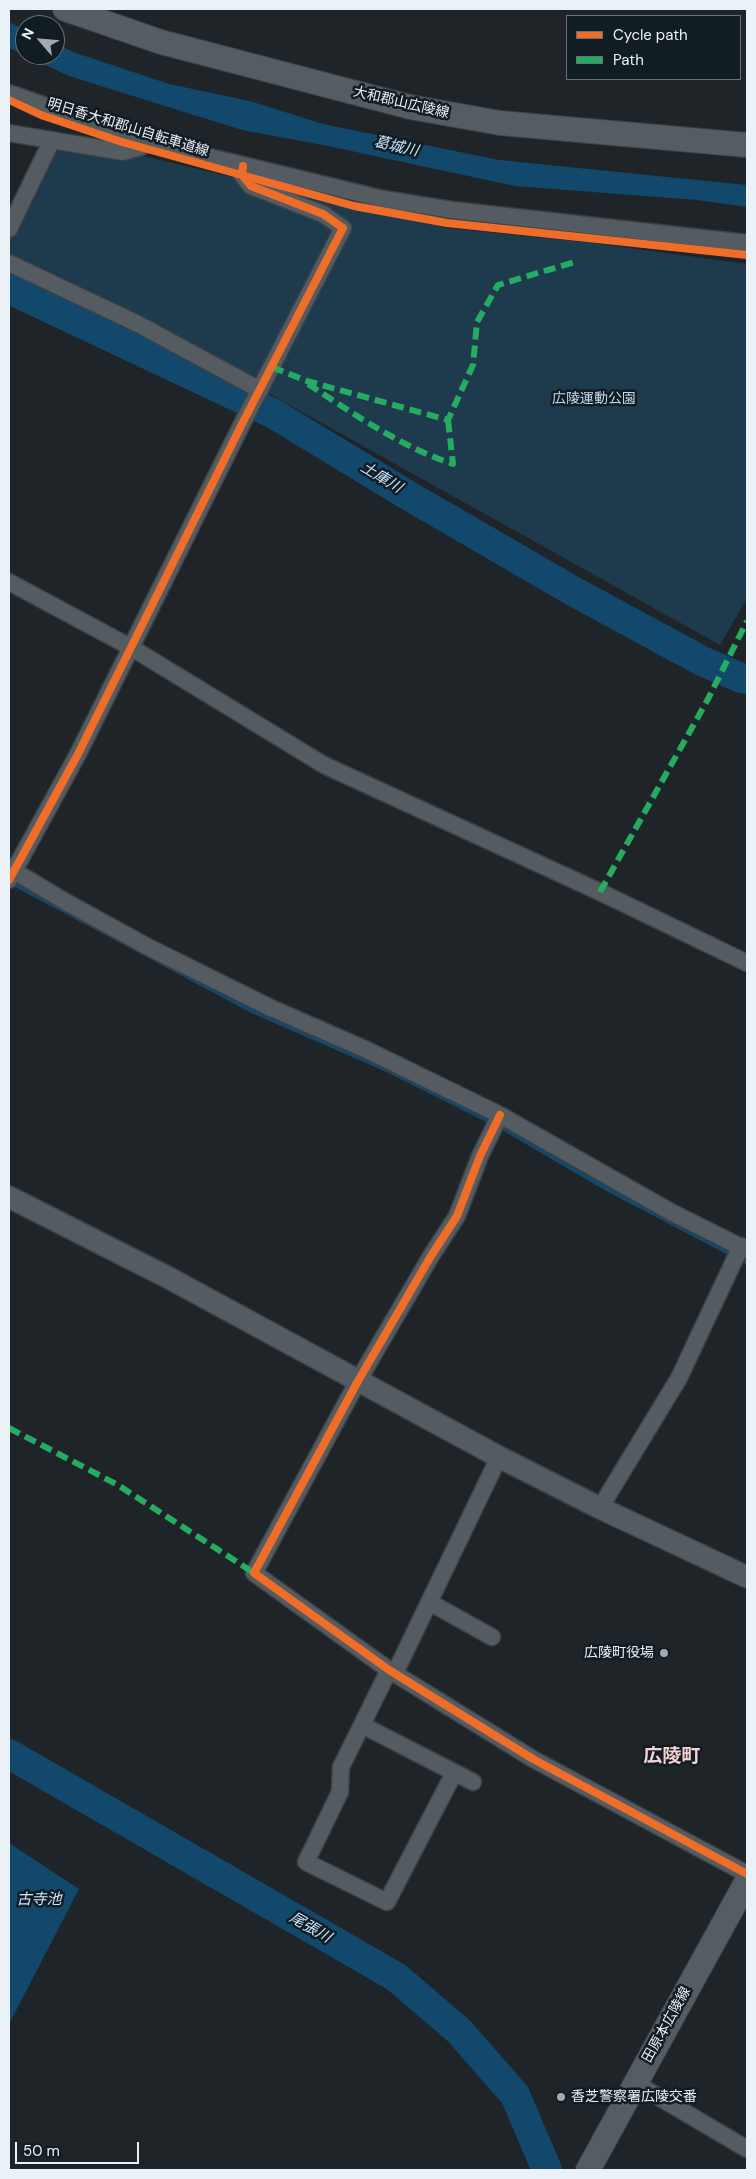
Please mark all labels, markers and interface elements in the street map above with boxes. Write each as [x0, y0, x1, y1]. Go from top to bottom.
north arrow [15, 15, 65, 65]
legend [566, 15, 741, 80]
text: N [17, 25, 38, 42]
text: Cycle path [613, 25, 688, 45]
text: Path [613, 50, 644, 70]
street label: 大和郡山広陵線 [351, 84, 451, 122]
street label: 明日香大和郡山自転車道線 [45, 95, 211, 161]
water label: 葛城川 [372, 133, 420, 161]
park label: 広陵運動公園 [552, 391, 636, 407]
water label: 土庫川 [357, 459, 405, 497]
place label: 広陵町役場 [584, 1645, 654, 1661]
marker: 広陵町役場 [658, 1647, 670, 1659]
district label: 広陵町 [644, 1746, 700, 1768]
water label: 古寺池 [17, 1891, 61, 1909]
water label: 尾張川 [286, 1909, 334, 1947]
street label: 田原本広陵線 [639, 1984, 695, 2066]
place label: 香芝警察署広陵交番 [571, 2089, 697, 2105]
marker: 香芝警察署広陵交番 [555, 2091, 567, 2103]
scale bar [18, 2132, 141, 2164]
text: 50 m [23, 2141, 60, 2161]

